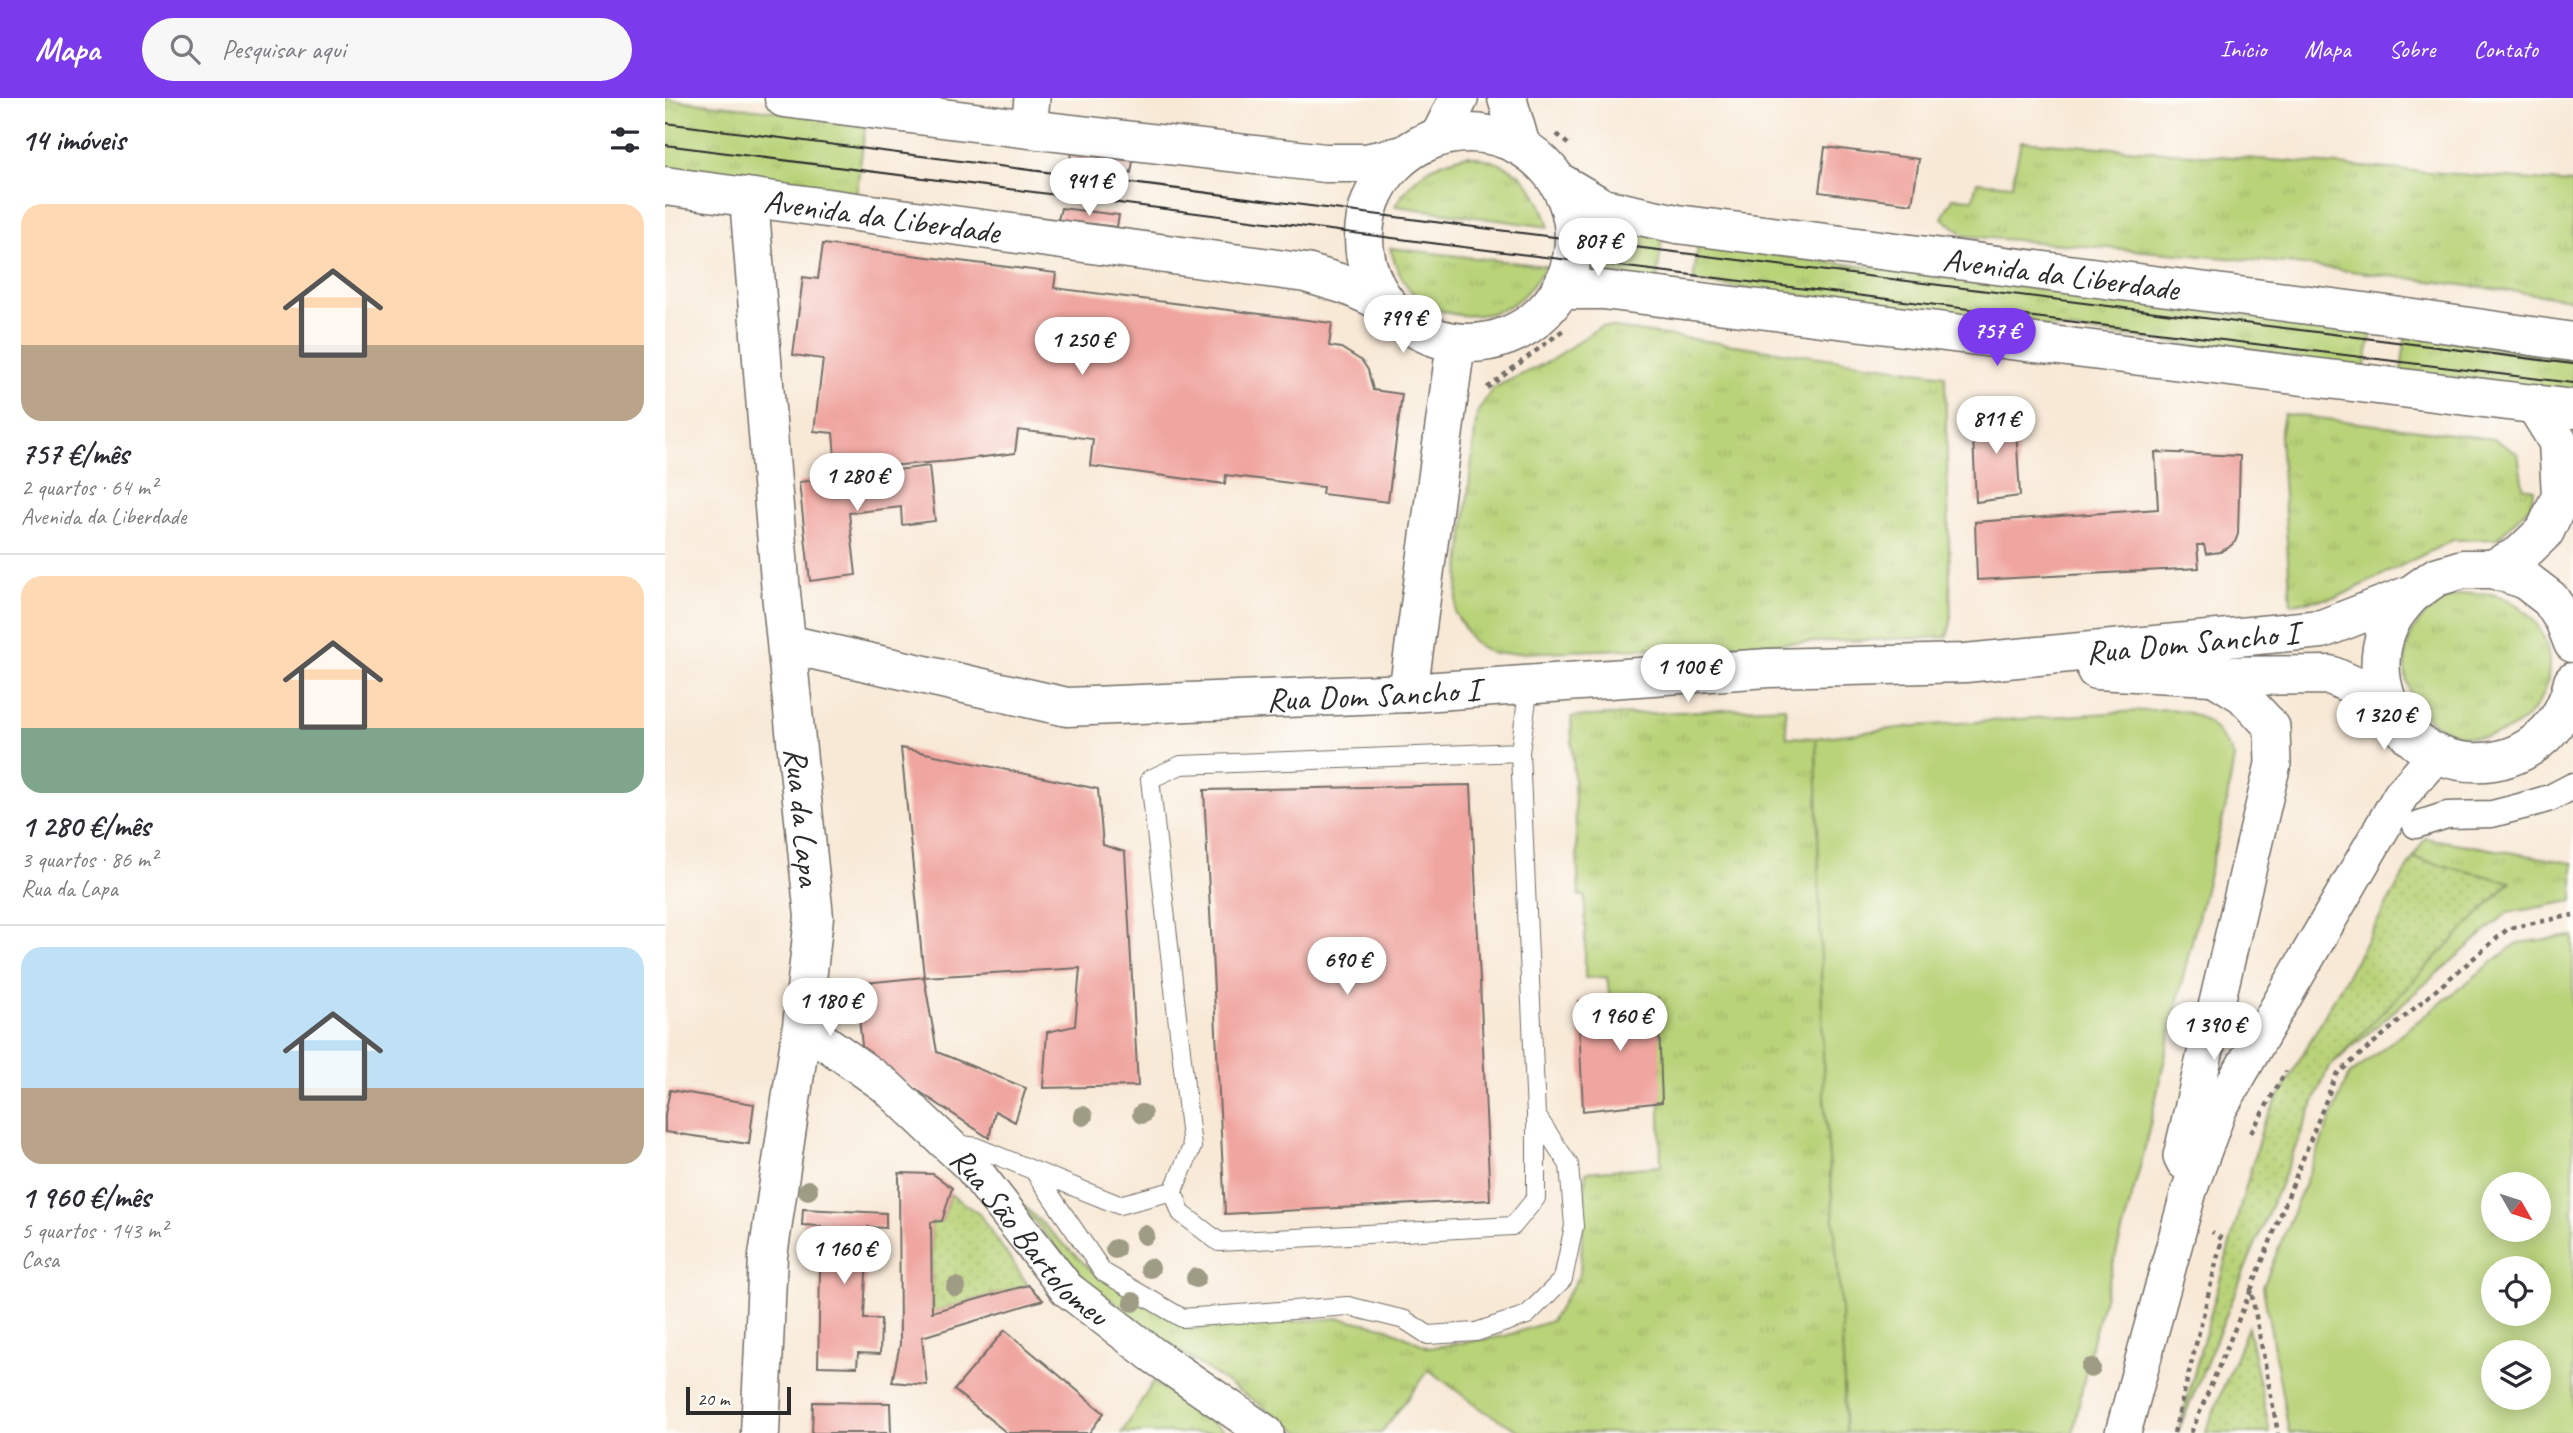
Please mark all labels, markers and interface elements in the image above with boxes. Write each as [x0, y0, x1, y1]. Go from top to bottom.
search box [142, 18, 632, 81]
text: Mapa [35, 28, 100, 70]
icon: search [166, 30, 204, 68]
text: Pesquisar aqui [222, 33, 346, 66]
text: Início [2220, 34, 2266, 64]
text: Mapa [2304, 34, 2351, 64]
text: Sobre [2389, 34, 2435, 64]
text: Contato [2473, 34, 2538, 64]
text: 14 imóveis [21, 121, 125, 159]
icon: filters [606, 121, 644, 159]
pin: 941 € [1040, 158, 1138, 218]
text: 941 € [1066, 166, 1112, 195]
street label: Avenida da Liberdade [761, 180, 1005, 254]
pin: 807 € [1549, 218, 1647, 278]
text: 807 € [1575, 226, 1621, 255]
street label: Avenida da Liberdade [1941, 238, 2184, 310]
icon: home [270, 250, 396, 376]
pin: 799 € [1354, 296, 1452, 355]
text: 799 € [1380, 303, 1426, 332]
pin: 757 € [1948, 308, 2046, 368]
text: 757 € [1974, 316, 2020, 345]
pin: 1 250 € [1017, 317, 1147, 377]
text: 1 250 € [1051, 325, 1113, 354]
pin: 811 € [1947, 396, 2045, 456]
text: 811 € [1973, 404, 2019, 433]
text: 757 €/mês [21, 435, 129, 473]
pin: 1 280 € [792, 454, 922, 513]
text: 1 280 € [826, 461, 888, 490]
text: 2 quartos · 64 m² [21, 473, 157, 502]
text: Avenida da Liberdade [21, 502, 186, 531]
street label: Rua Dom Sancho I [2084, 611, 2306, 673]
icon: home [270, 622, 396, 748]
pin: 1 100 € [1623, 644, 1753, 704]
text: 1 100 € [1657, 652, 1719, 681]
street label: Rua Dom Sancho I [1266, 668, 1487, 721]
pin: 1 320 € [2319, 692, 2449, 752]
text: 1 320 € [2353, 700, 2415, 729]
street label: Rua da Lapa [775, 745, 831, 890]
text: 1 280 €/mês [21, 807, 150, 845]
text: 3 quartos · 86 m² [21, 845, 157, 874]
text: Rua da Lapa [21, 874, 118, 903]
pin: 690 € [1298, 937, 1396, 997]
text: 690 € [1323, 945, 1371, 974]
pin: 1 180 € [765, 978, 895, 1038]
text: 1 180 € [799, 986, 861, 1015]
icon: home [270, 993, 396, 1119]
pin: 1 960 € [1555, 993, 1685, 1053]
text: 1 960 € [1588, 1001, 1652, 1030]
pin: 1 390 € [2149, 1002, 2279, 1062]
text: 1 390 € [2183, 1010, 2245, 1039]
street label: Rua São Bartolomeu [941, 1138, 1119, 1337]
north arrow [2481, 1172, 2551, 1242]
map controls [2481, 1172, 2551, 1410]
text: 1 960 €/mês [21, 1178, 151, 1216]
text: 5 quartos · 143 m² [21, 1216, 167, 1245]
pin: 1 160 € [779, 1226, 909, 1286]
text: 1 160 € [812, 1234, 876, 1263]
text: Casa [21, 1245, 59, 1274]
button: locate [2481, 1256, 2551, 1326]
button: layers [2481, 1340, 2551, 1410]
scale bar [686, 1384, 791, 1416]
text: 20 m [697, 1387, 729, 1411]

